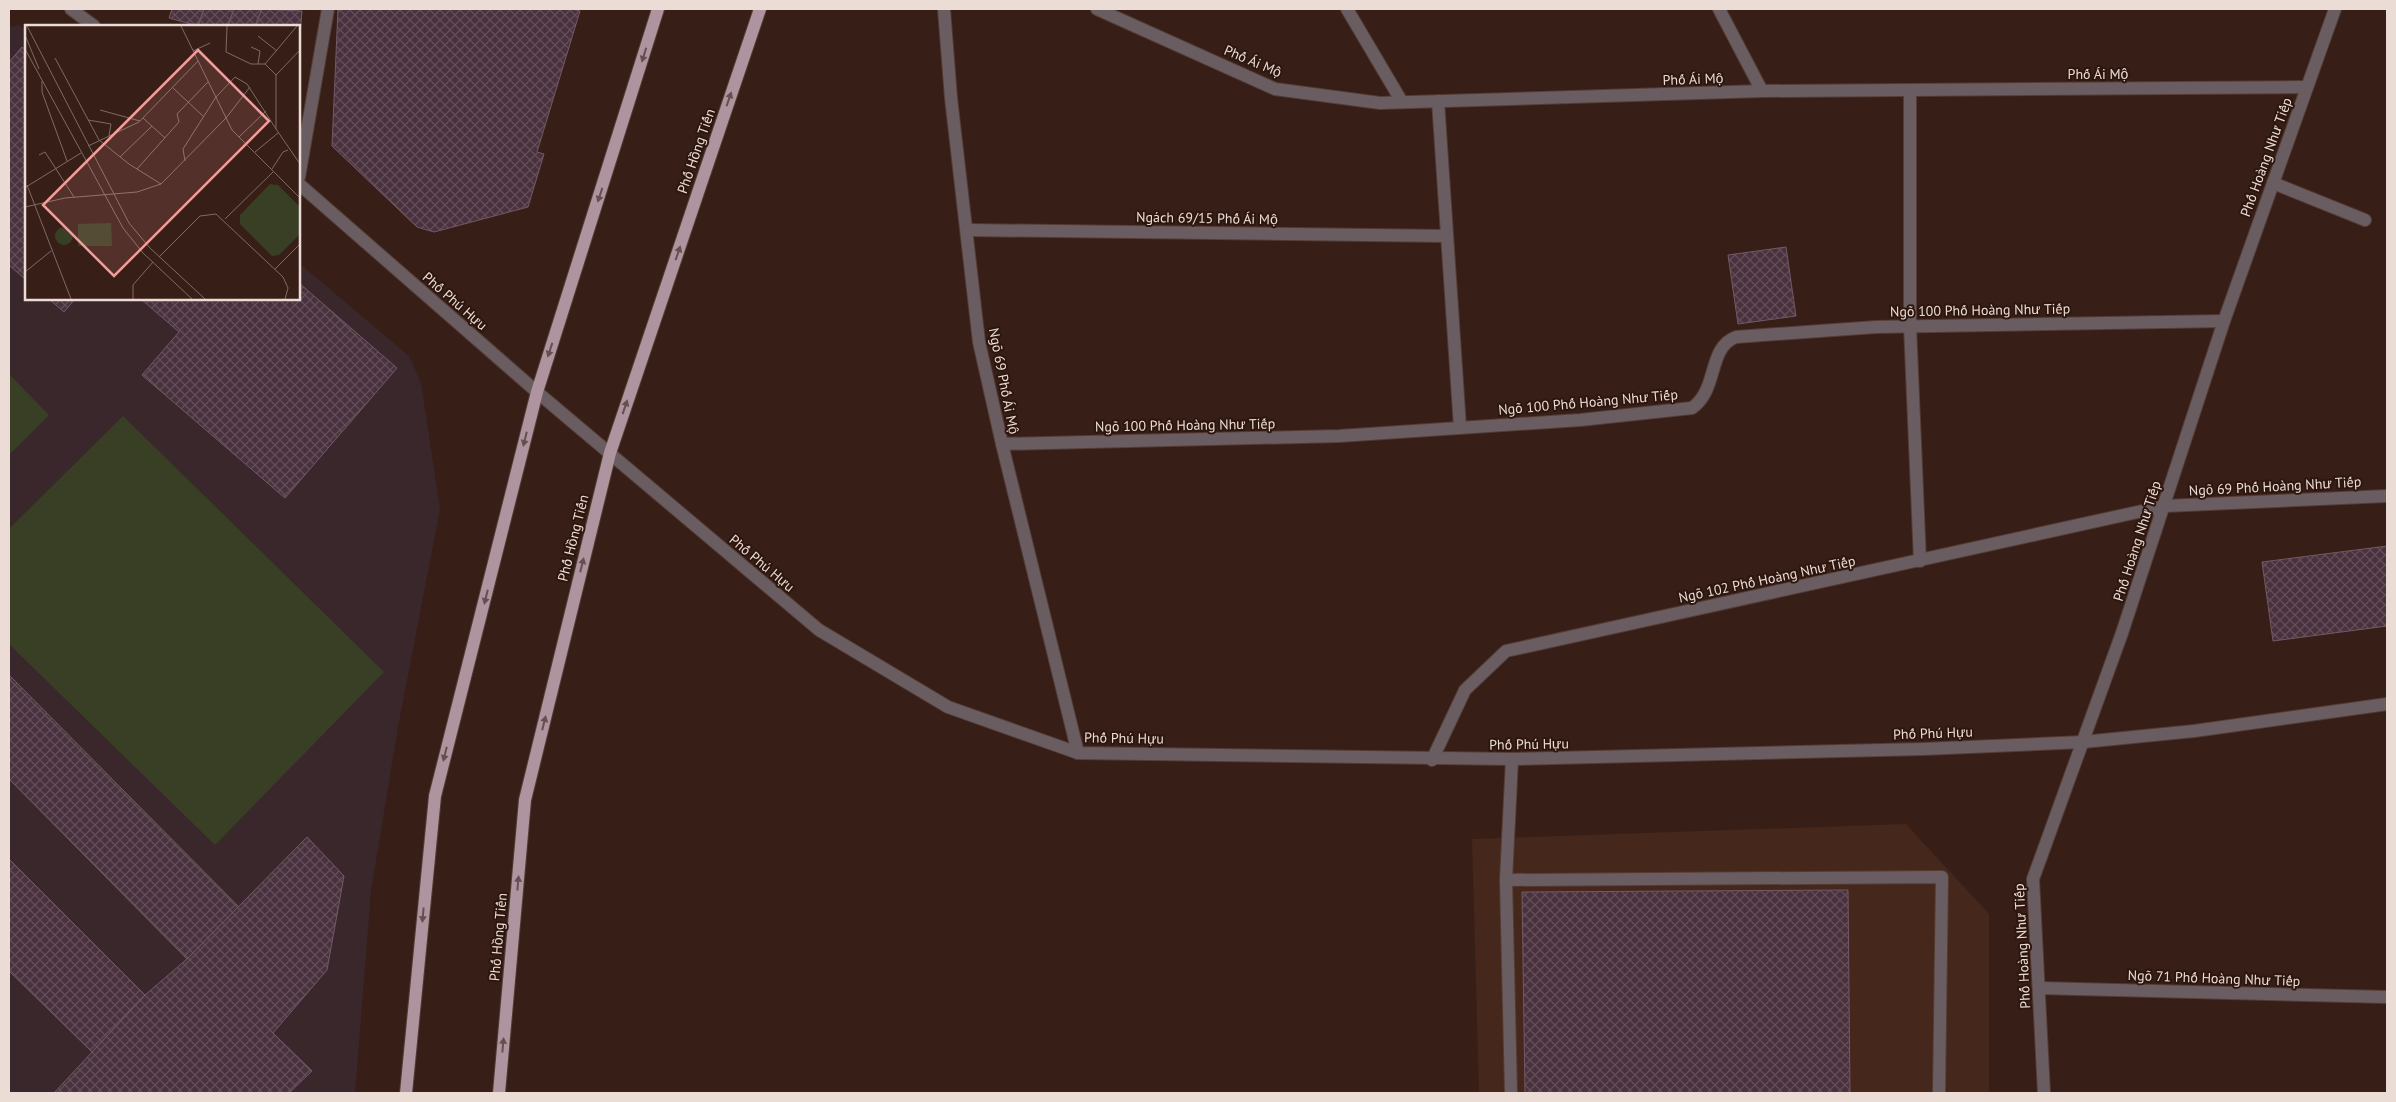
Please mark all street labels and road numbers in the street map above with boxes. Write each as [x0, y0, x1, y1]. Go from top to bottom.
street label: Phố Ái Mộ [1221, 41, 1285, 81]
street label: Phố Ái Mộ [2068, 65, 2129, 83]
street label: Phố Ái Mộ [1662, 69, 1724, 89]
street label: Phố Hoàng Như Tiếp [2236, 95, 2296, 219]
street label: Phố Hồng Tiến [673, 106, 719, 196]
street label: Ngách 69/15 Phố Ái Mộ [1136, 208, 1278, 228]
street label: Phố Phú Hựu [419, 268, 491, 334]
street label: Ngõ 100 Phố Hoàng Như Tiếp [1890, 299, 2070, 321]
street label: Ngõ 69 Phố Ái Mộ [985, 326, 1023, 436]
street label: Ngõ 100 Phố Hoàng Như Tiếp [1497, 385, 1679, 419]
street label: Ngõ 100 Phố Hoàng Như Tiếp [1095, 414, 1275, 436]
street label: Ngõ 69 Phố Hoàng Như Tiếp [2188, 472, 2362, 500]
street label: Phố Hoàng Như Tiếp [2109, 479, 2165, 603]
street label: Phố Hồng Tiến [554, 493, 592, 583]
street label: Phố Phú Hựu [726, 530, 798, 596]
street label: Ngõ 102 Phố Hoàng Như Tiếp [1677, 551, 1857, 607]
street label: Phố Phú Hựu [1893, 723, 1973, 743]
street label: Phố Phú Hựu [1084, 728, 1164, 748]
street label: Phố Phú Hựu [1489, 734, 1569, 754]
street label: Phố Hoàng Như Tiếp [2010, 883, 2034, 1009]
street label: Phố Hồng Tiến [485, 892, 511, 982]
street label: Ngõ 71 Phố Hoàng Như Tiếp [2127, 966, 2301, 990]

